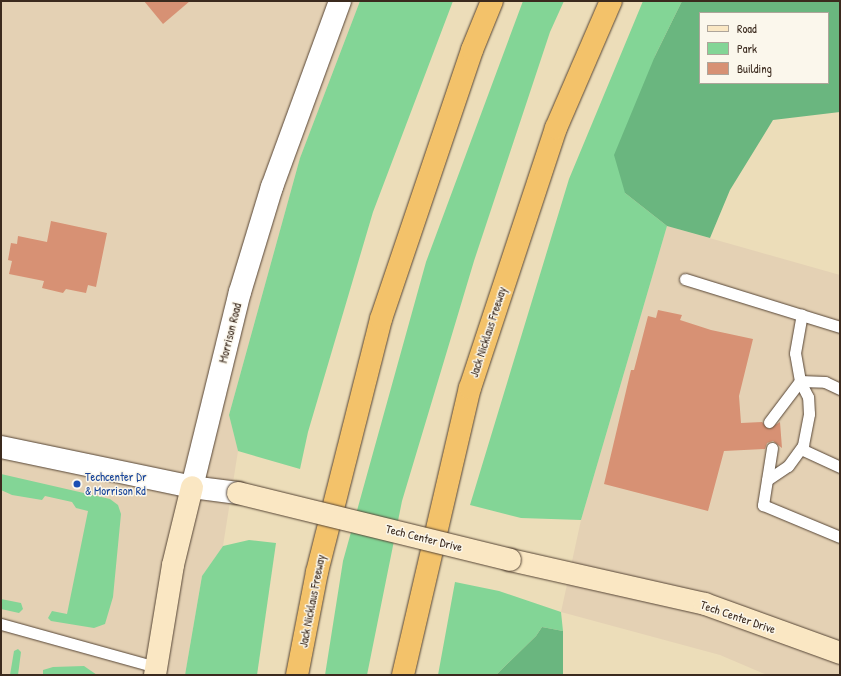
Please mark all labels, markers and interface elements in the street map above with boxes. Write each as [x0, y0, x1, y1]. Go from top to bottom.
legend [699, 12, 829, 84]
text: Road [737, 20, 757, 37]
text: Park [737, 40, 757, 57]
text: Building [737, 60, 772, 77]
street label: Jack Nicklaus Freeway [467, 285, 509, 379]
street label: Morrison Road [216, 302, 244, 364]
place label: Techcenter Dr & Morrison Rd [85, 470, 147, 498]
marker: Techcenter Dr & Morrison Rd [72, 479, 82, 489]
street label: Tech Center Drive [384, 522, 464, 554]
street label: Jack Nicklaus Freeway [296, 553, 328, 649]
street label: Tech Center Drive [699, 597, 777, 637]

